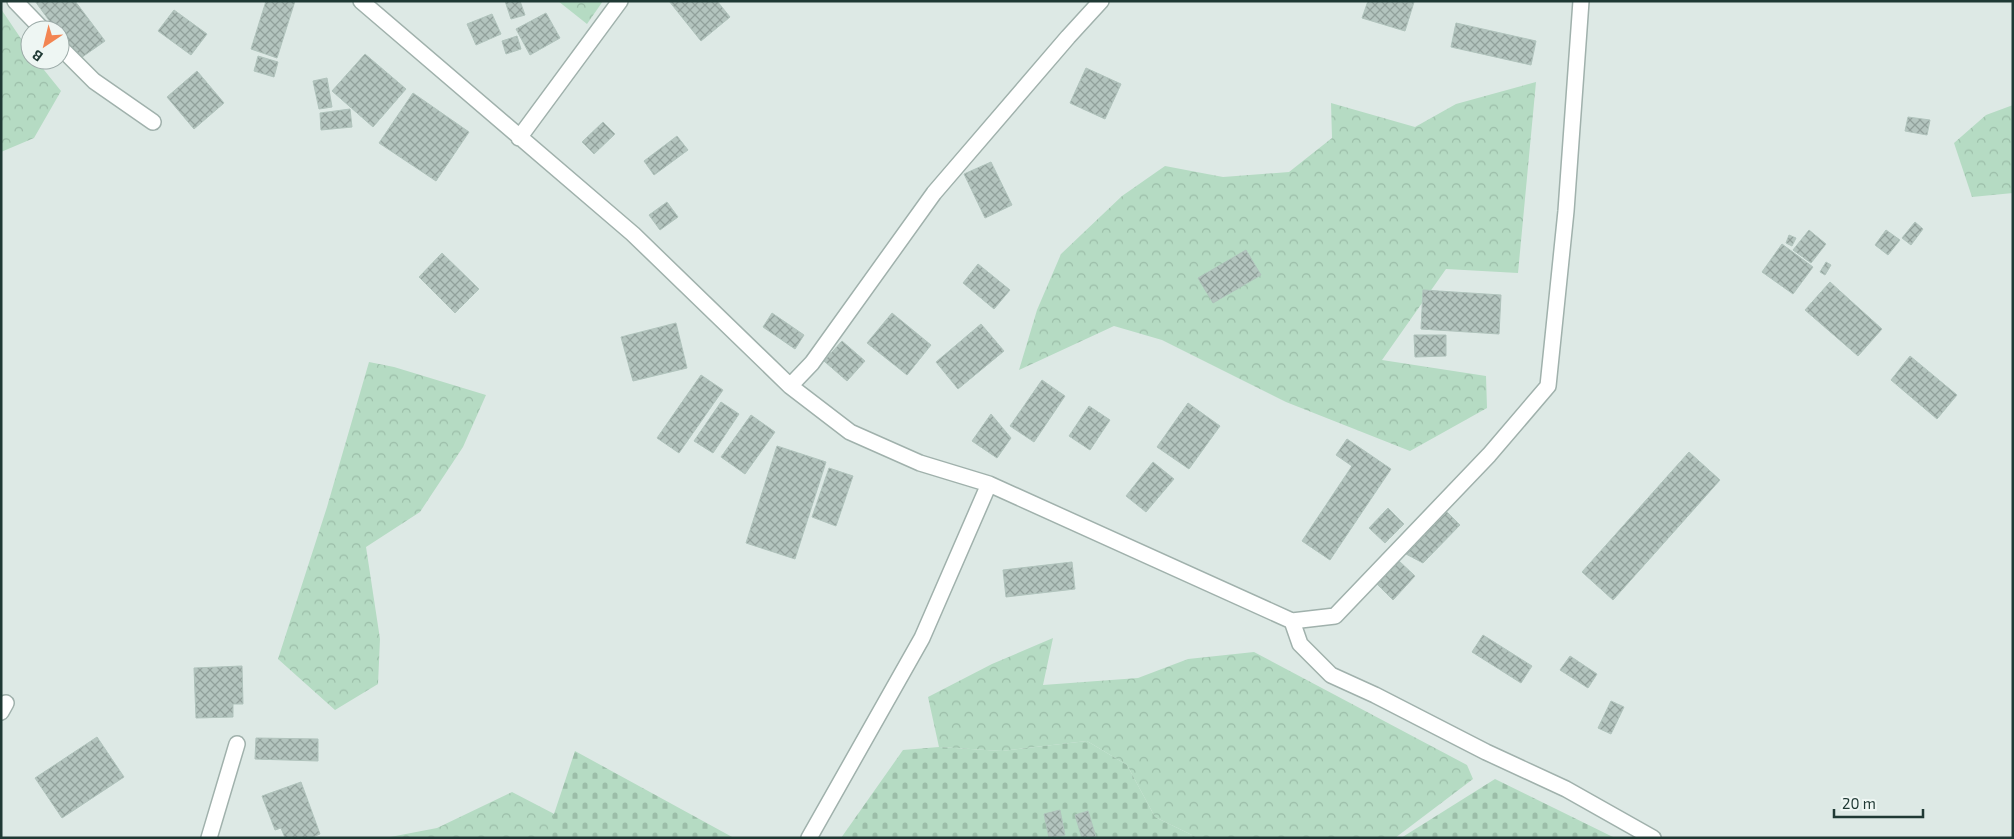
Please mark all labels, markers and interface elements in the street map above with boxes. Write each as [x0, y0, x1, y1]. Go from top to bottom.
north arrow [20, 20, 70, 70]
text: B [29, 47, 46, 66]
scale bar [1834, 786, 1923, 818]
text: 20 m [1842, 794, 1876, 812]

